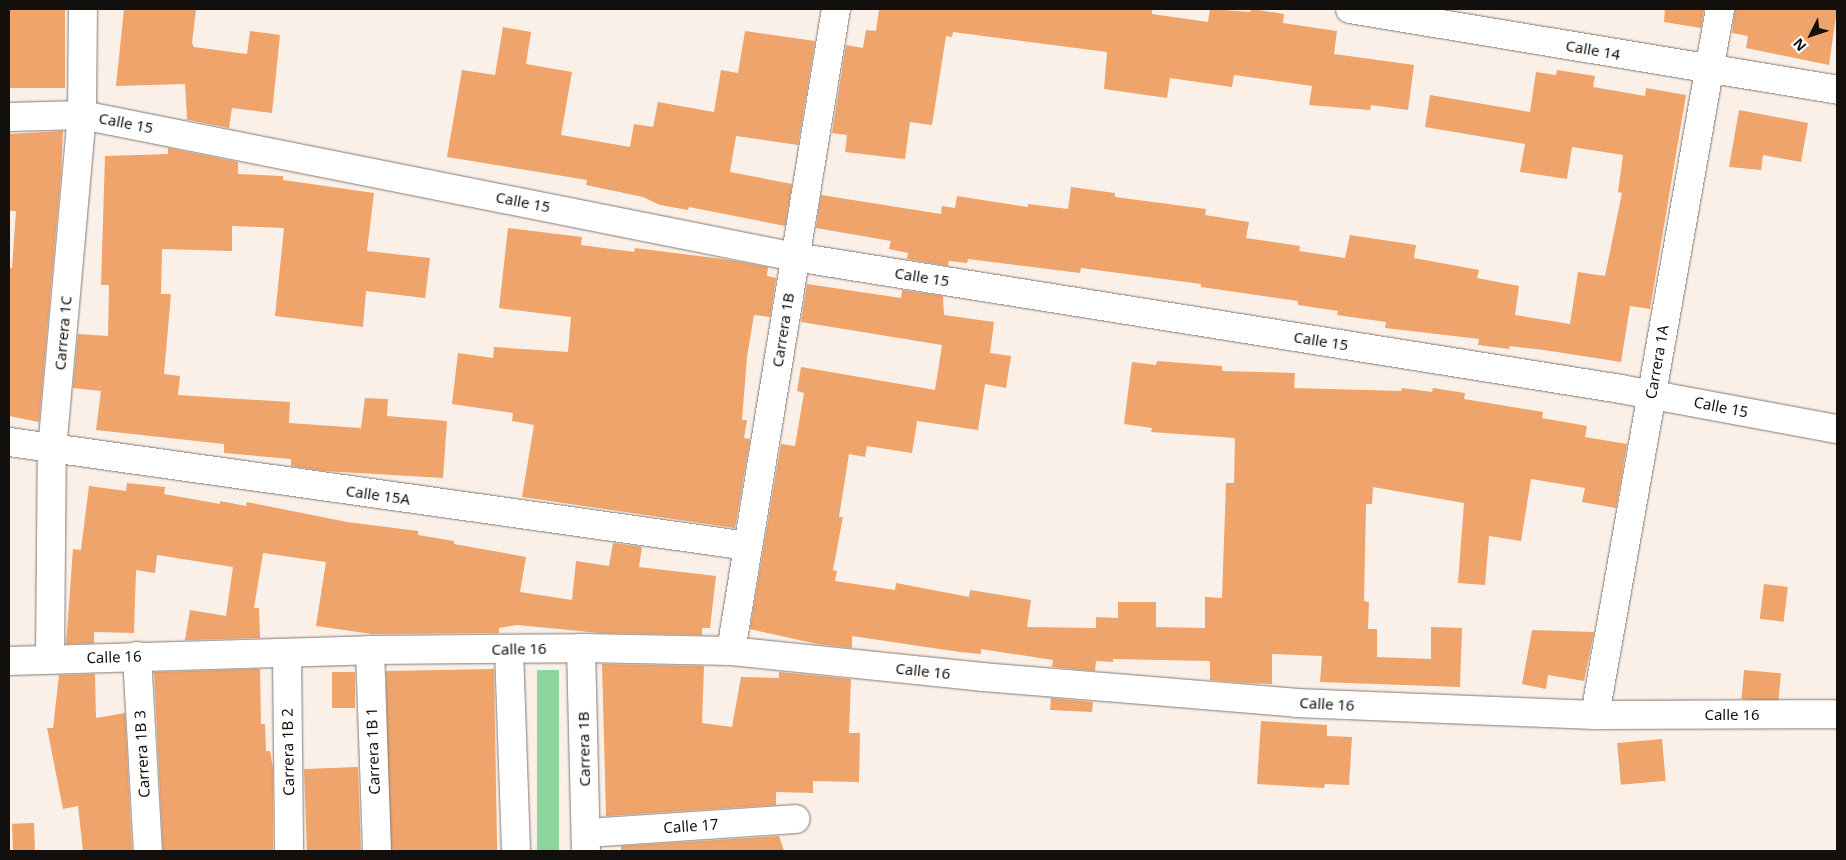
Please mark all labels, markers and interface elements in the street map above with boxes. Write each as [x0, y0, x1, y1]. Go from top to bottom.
north arrow [1786, 10, 1836, 60]
text: N [1788, 35, 1810, 56]
street label: Calle 14 [1564, 36, 1622, 64]
street label: Calle 15 [97, 109, 155, 137]
street label: Calle 15 [494, 188, 552, 216]
street label: Calle 15 [893, 264, 951, 290]
street label: Carrera 1B [768, 292, 798, 368]
street label: Carrera 1C [51, 295, 75, 371]
street label: Carrera 1A [1642, 324, 1672, 400]
street label: Calle 15 [1292, 328, 1350, 354]
street label: Calle 15 [1692, 393, 1750, 421]
street label: Calle 15A [345, 482, 411, 508]
street label: Calle 16 [491, 640, 547, 658]
street label: Calle 16 [86, 647, 142, 667]
street label: Calle 16 [895, 659, 951, 683]
street label: Calle 16 [1299, 694, 1355, 714]
street label: Calle 16 [1704, 706, 1760, 724]
street label: Carrera 1B 1 [362, 707, 384, 795]
street label: Carrera 1B 2 [278, 708, 298, 796]
street label: Carrera 1B 3 [131, 710, 153, 798]
street label: Carrera 1B [574, 711, 594, 787]
street label: Calle 17 [663, 815, 719, 837]

